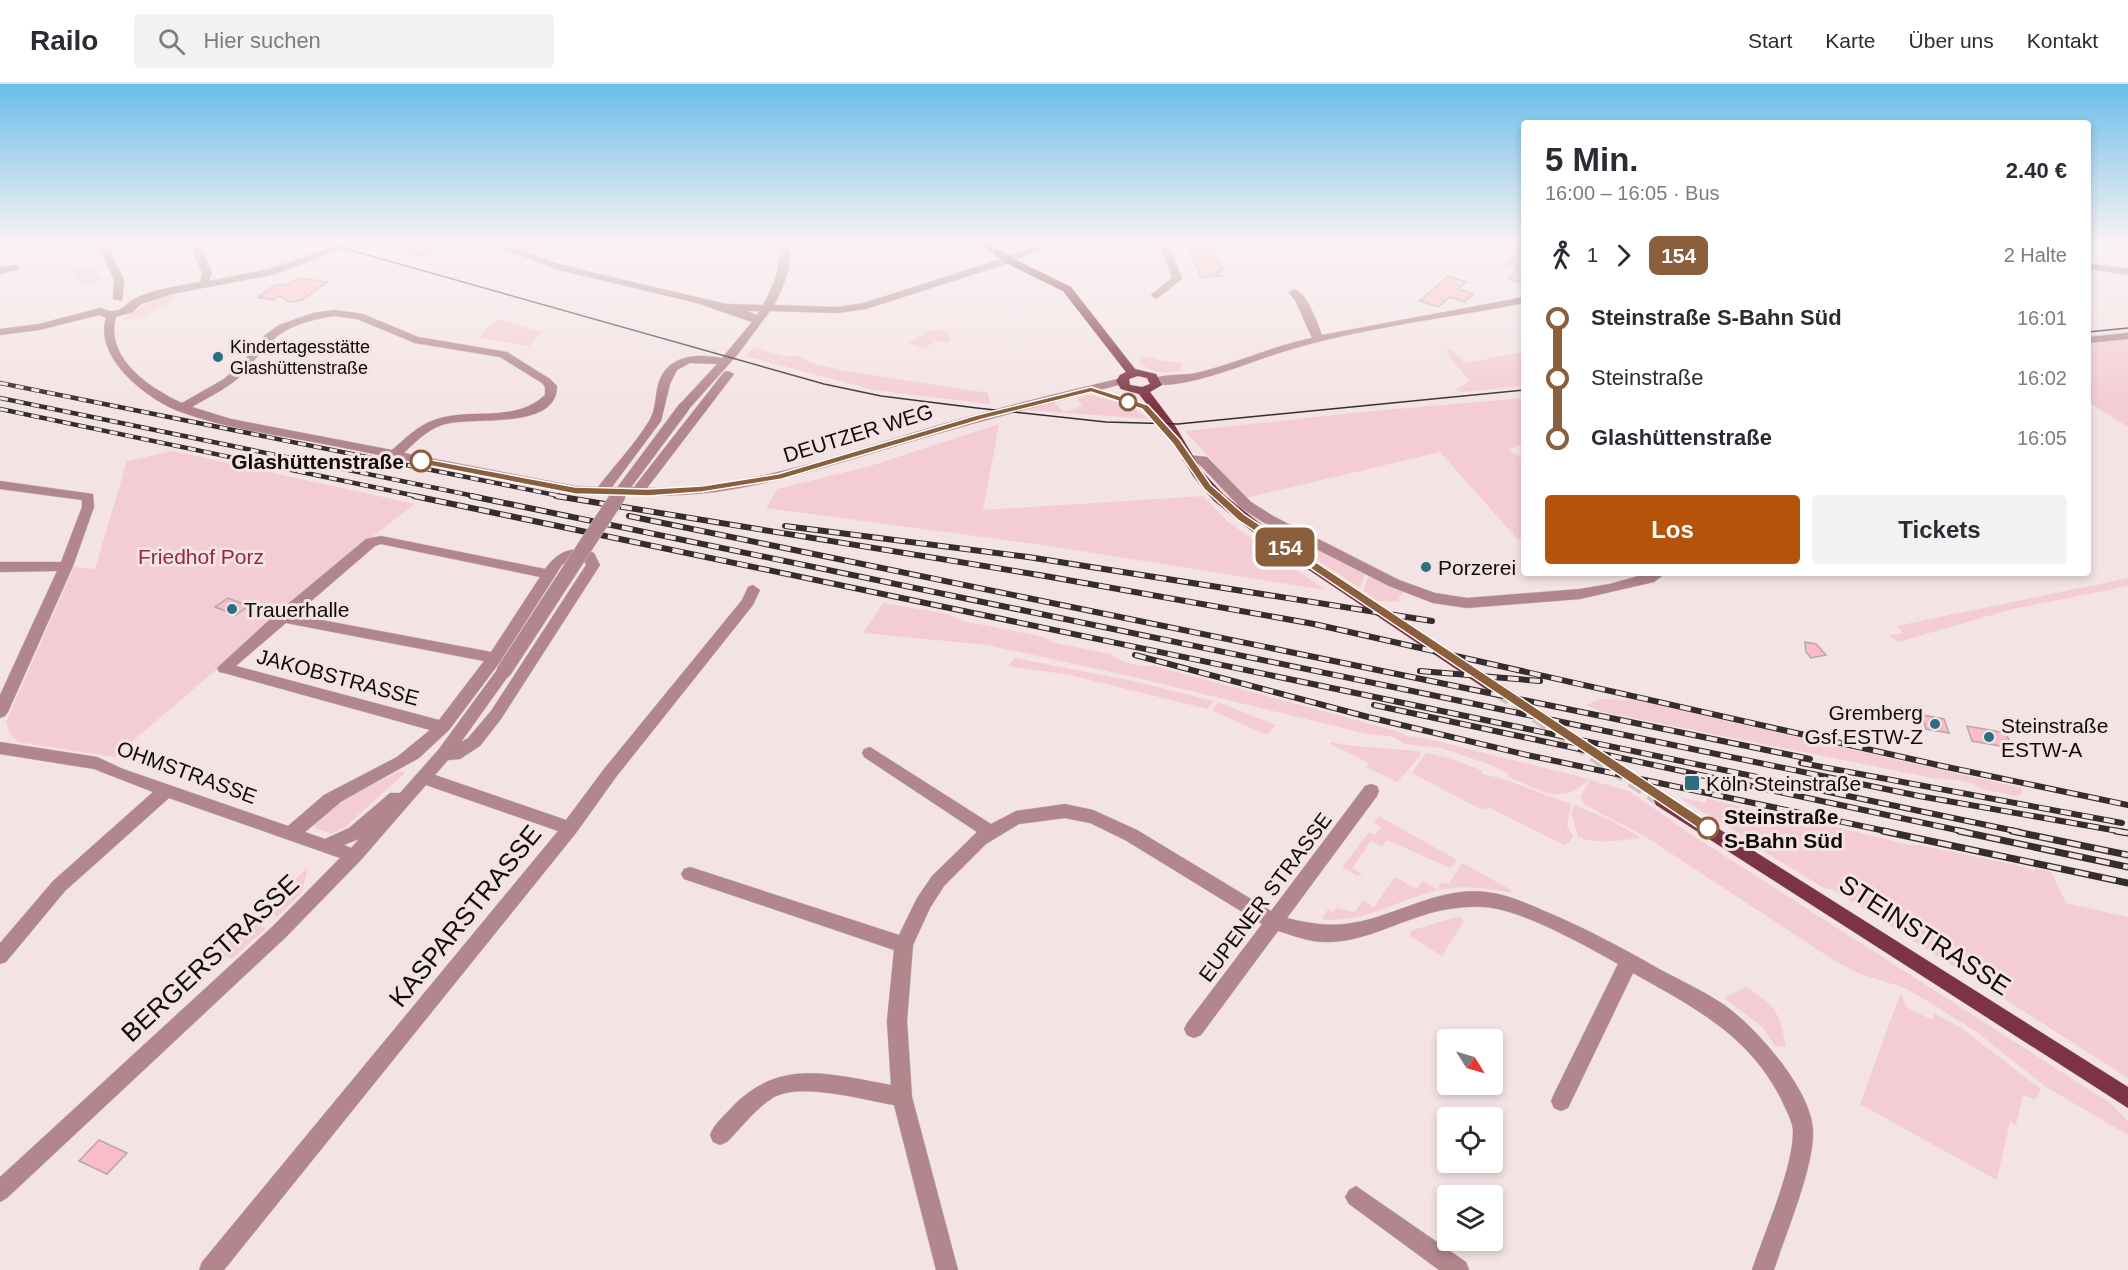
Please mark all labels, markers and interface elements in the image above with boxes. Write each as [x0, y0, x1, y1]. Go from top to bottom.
search box [134, 14, 554, 68]
text: Railo [30, 25, 98, 56]
icon: search [155, 25, 188, 58]
text: Hier suchen [203, 28, 321, 53]
text: Start [1748, 29, 1792, 52]
text: Karte [1825, 29, 1876, 52]
text: Über uns [1909, 29, 1994, 52]
text: Kontakt [2027, 29, 2098, 52]
text: 5 Min. [1545, 141, 1639, 178]
text: 2.40 € [2006, 158, 2067, 183]
text: 16:00 – 16:05 · Bus [1545, 182, 1720, 204]
icon: walk [1545, 239, 1578, 272]
icon: forward [1607, 239, 1640, 272]
text: 1 [1587, 244, 1598, 266]
text: 154 [1661, 244, 1696, 267]
text: 2 Halte [2004, 244, 2067, 266]
text: Steinstraße S-Bahn Süd [1591, 305, 1842, 330]
text: 16:01 [2017, 307, 2067, 329]
place label: Kindertagesstätte Glashüttenstraße [230, 337, 370, 378]
marker: Kindertagesstätte Glashüttenstraße [211, 350, 225, 364]
text: Steinstraße [1591, 365, 1704, 390]
text: 16:02 [2017, 367, 2067, 389]
unlabelled marker [1119, 393, 1137, 411]
street label: DEUTZER WEG [780, 399, 936, 467]
text: Glashüttenstraße [1591, 425, 1772, 450]
text: 16:05 [2017, 427, 2067, 449]
place label: Glashüttenstraße [231, 450, 404, 473]
marker: Glashüttenstraße [410, 450, 432, 472]
button: Los [1545, 495, 1800, 564]
button: Tickets [1812, 495, 2067, 564]
line badge: 154 [1250, 528, 1320, 566]
text: 154 [1267, 536, 1303, 559]
park label: Friedhof Porz [138, 545, 264, 568]
place label: Porzerei [1438, 556, 1516, 579]
marker: Porzerei [1419, 560, 1433, 574]
place label: Trauerhalle [244, 598, 349, 621]
marker: Trauerhalle [225, 602, 239, 616]
street label: JAKOBSTRASSE [254, 644, 422, 710]
place label: Gremberg Gsf ESTW-Z [1804, 701, 1923, 748]
place label: Steinstraße ESTW-A [2001, 714, 2108, 761]
marker: Gremberg Gsf ESTW-Z [1928, 717, 1942, 731]
marker: Steinstraße ESTW-A [1982, 730, 1996, 744]
street label: OHMSTRASSE [114, 736, 260, 808]
place label: Köln Steinstraße [1706, 772, 1861, 795]
marker: Köln Steinstraße [1683, 774, 1701, 792]
place label: Steinstraße S-Bahn Süd [1724, 805, 1843, 852]
street label: EUPENER STRASSE [1194, 808, 1336, 986]
marker: Steinstraße S-Bahn Süd [1697, 817, 1719, 839]
street label: KASPARSTRASSE [383, 819, 547, 1013]
street label: BERGERSTRASSE [115, 868, 305, 1048]
street label: STEINSTRASSE [1834, 869, 2016, 1001]
north arrow [1437, 1029, 1503, 1095]
map controls [1437, 1029, 1503, 1251]
button: locate [1437, 1107, 1503, 1173]
button: layers [1437, 1185, 1503, 1251]

